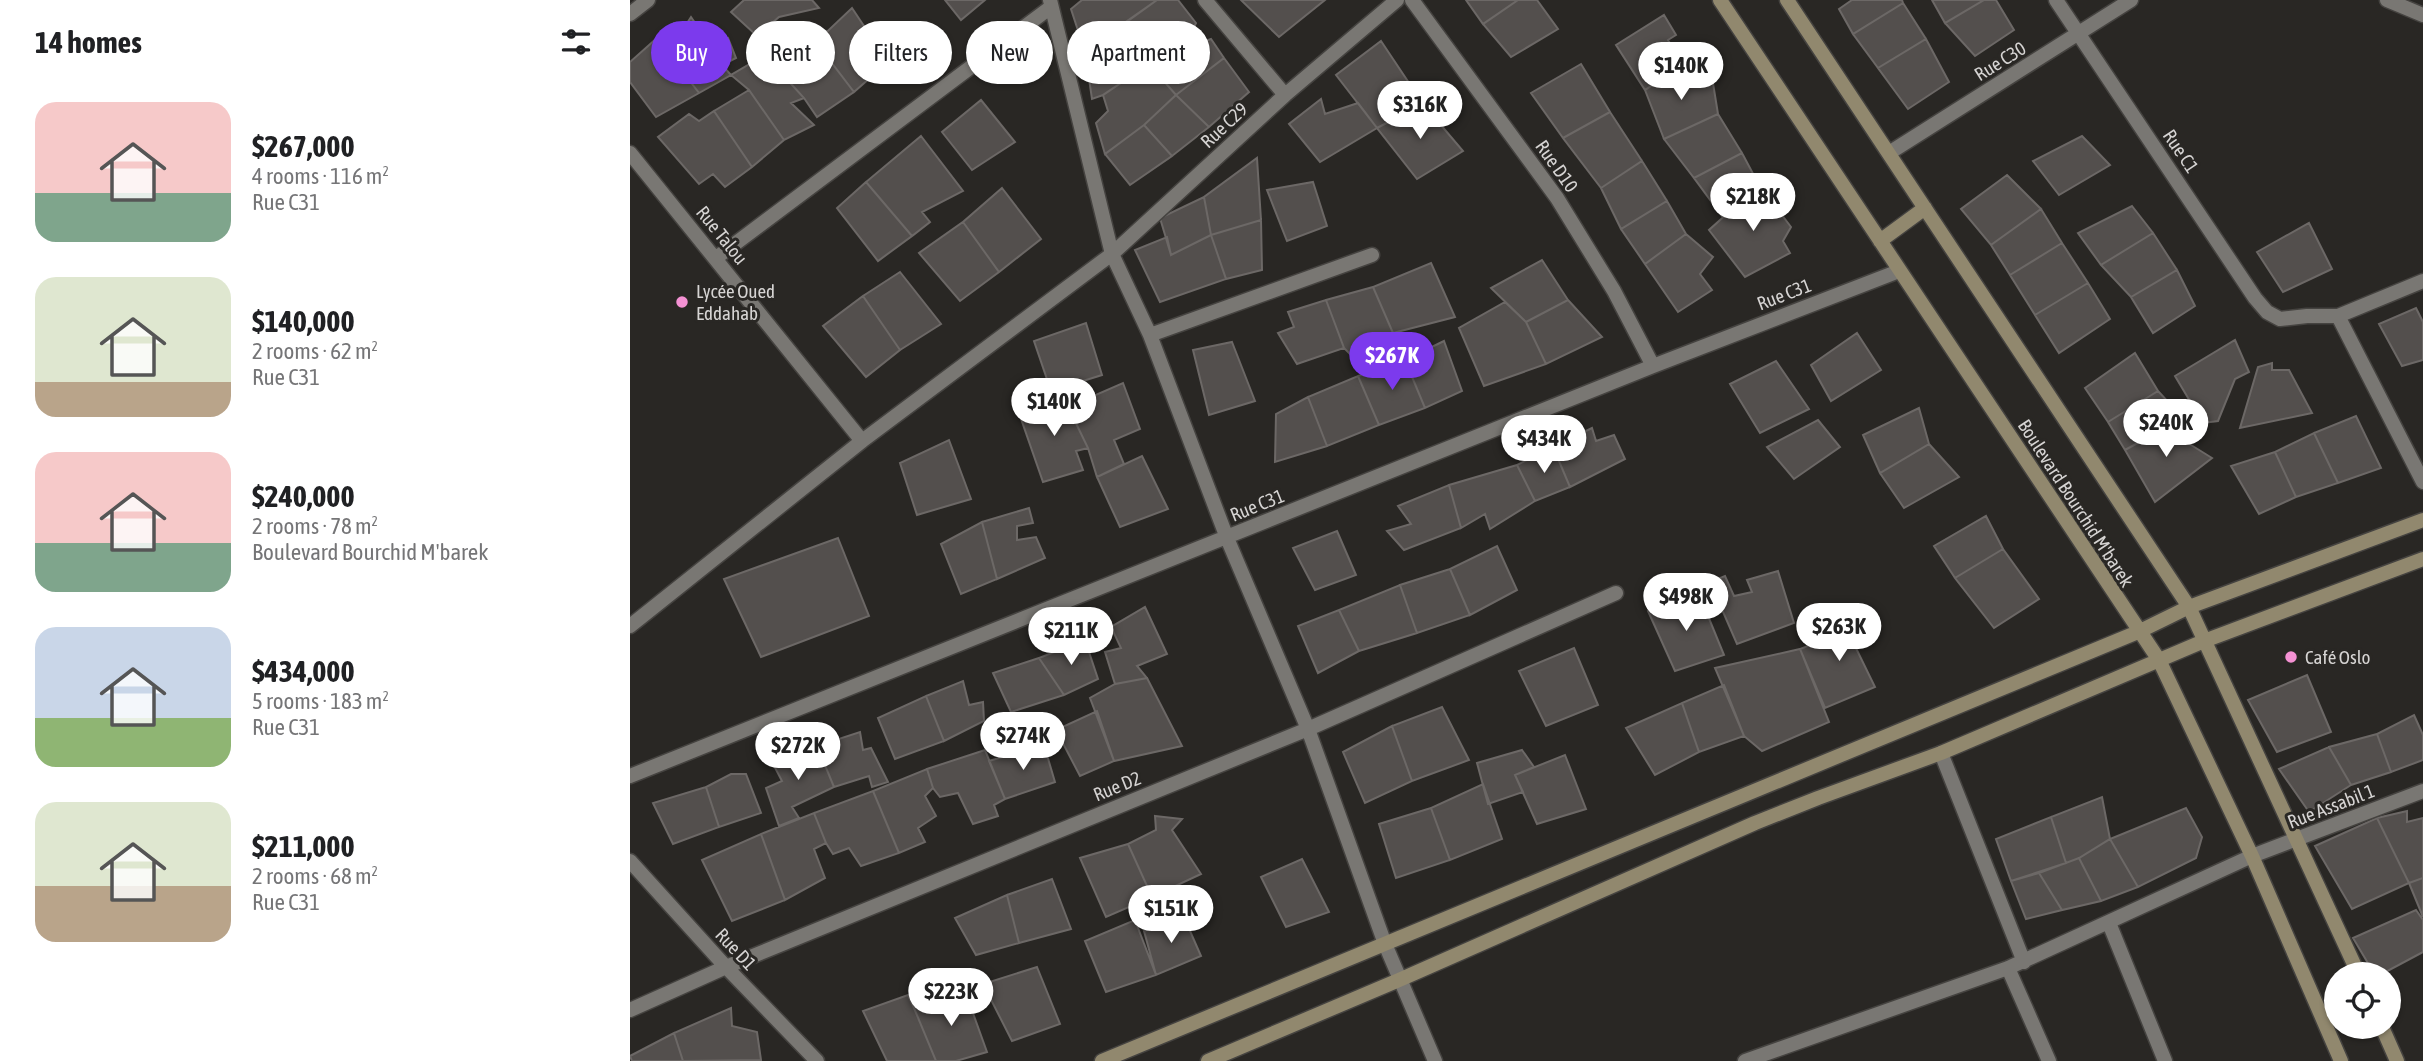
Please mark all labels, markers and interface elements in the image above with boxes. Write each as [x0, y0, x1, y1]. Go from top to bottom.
chip: Buy [651, 21, 732, 84]
chip: Rent [746, 21, 835, 84]
chip: Filters [849, 21, 952, 84]
chip: New [966, 21, 1053, 84]
chip: Apartment [1067, 21, 1210, 84]
icon: filters [557, 23, 595, 61]
text: 14 homes [35, 25, 142, 59]
street label: Rue C30 [1970, 37, 2030, 85]
pin: $140K [1632, 42, 1730, 102]
text: $140K [1654, 52, 1708, 78]
pin: $316K [1371, 82, 1469, 141]
text: $316K [1393, 91, 1447, 117]
street label: Rue C29 [1196, 98, 1252, 152]
street label: Rue C1 [2159, 125, 2203, 177]
text: $267,000 [252, 129, 355, 163]
icon: home [91, 130, 175, 214]
street label: Rue D10 [1531, 136, 1583, 196]
text: 4 rooms · 116 m² [252, 163, 389, 189]
pin: $218K [1704, 174, 1802, 233]
text: $218K [1726, 183, 1780, 209]
text: Rue C31 [252, 189, 320, 215]
street label: Rue Talou [692, 201, 752, 269]
street label: Rue C31 [1754, 274, 1814, 314]
place label: Lycée Oued Eddahab [696, 280, 775, 324]
marker: Lycée Oued Eddahab [674, 294, 690, 310]
text: $140,000 [252, 304, 355, 338]
icon: home [91, 305, 175, 389]
pin: $267K [1343, 332, 1441, 392]
text: 2 rooms · 62 m² [252, 338, 378, 364]
text: $267K [1365, 342, 1419, 368]
text: Rue C31 [252, 364, 320, 390]
pin: $140K [1005, 378, 1103, 438]
text: $140K [1027, 388, 1081, 414]
pin: $240K [2117, 400, 2215, 459]
text: $240K [2139, 409, 2193, 435]
street label: Boulevard Bourchid M'barek [2014, 415, 2139, 591]
pin: $434K [1495, 416, 1593, 475]
text: $434K [1517, 425, 1571, 451]
text: $240,000 [252, 479, 355, 513]
icon: home [91, 480, 175, 564]
street label: Rue C31 [1227, 484, 1287, 526]
text: 2 rooms · 78 m² [252, 513, 378, 539]
text: Boulevard Bourchid M'barek [252, 539, 488, 565]
pin: $498K [1637, 574, 1735, 633]
text: $498K [1659, 583, 1713, 609]
pin: $263K [1790, 604, 1888, 663]
pin: $211K [1022, 608, 1120, 667]
text: $263K [1812, 613, 1866, 639]
text: $211K [1044, 617, 1098, 643]
place label: Café Oslo [2305, 646, 2371, 668]
marker: Café Oslo [2283, 649, 2299, 665]
text: $434,000 [252, 654, 355, 688]
icon: home [91, 655, 175, 739]
text: 5 rooms · 183 m² [252, 688, 389, 714]
pin: $274K [974, 712, 1072, 772]
text: Rue C31 [252, 714, 320, 740]
pin: $272K [749, 722, 847, 782]
text: $274K [996, 722, 1050, 748]
text: $272K [771, 732, 825, 758]
street label: Rue D2 [1090, 767, 1144, 805]
street label: Rue Assabil 1 [2284, 779, 2378, 833]
text: $211,000 [252, 829, 355, 863]
icon: home [91, 830, 175, 914]
text: 2 rooms · 68 m² [252, 863, 378, 889]
pin: $151K [1122, 886, 1220, 945]
text: Rue C31 [252, 889, 320, 915]
text: $151K [1144, 895, 1198, 921]
street label: Rue D1 [711, 923, 761, 975]
map controls [2324, 962, 2401, 1039]
button: locate [2324, 962, 2401, 1039]
pin: $223K [902, 968, 1000, 1028]
text: $223K [924, 978, 978, 1004]

